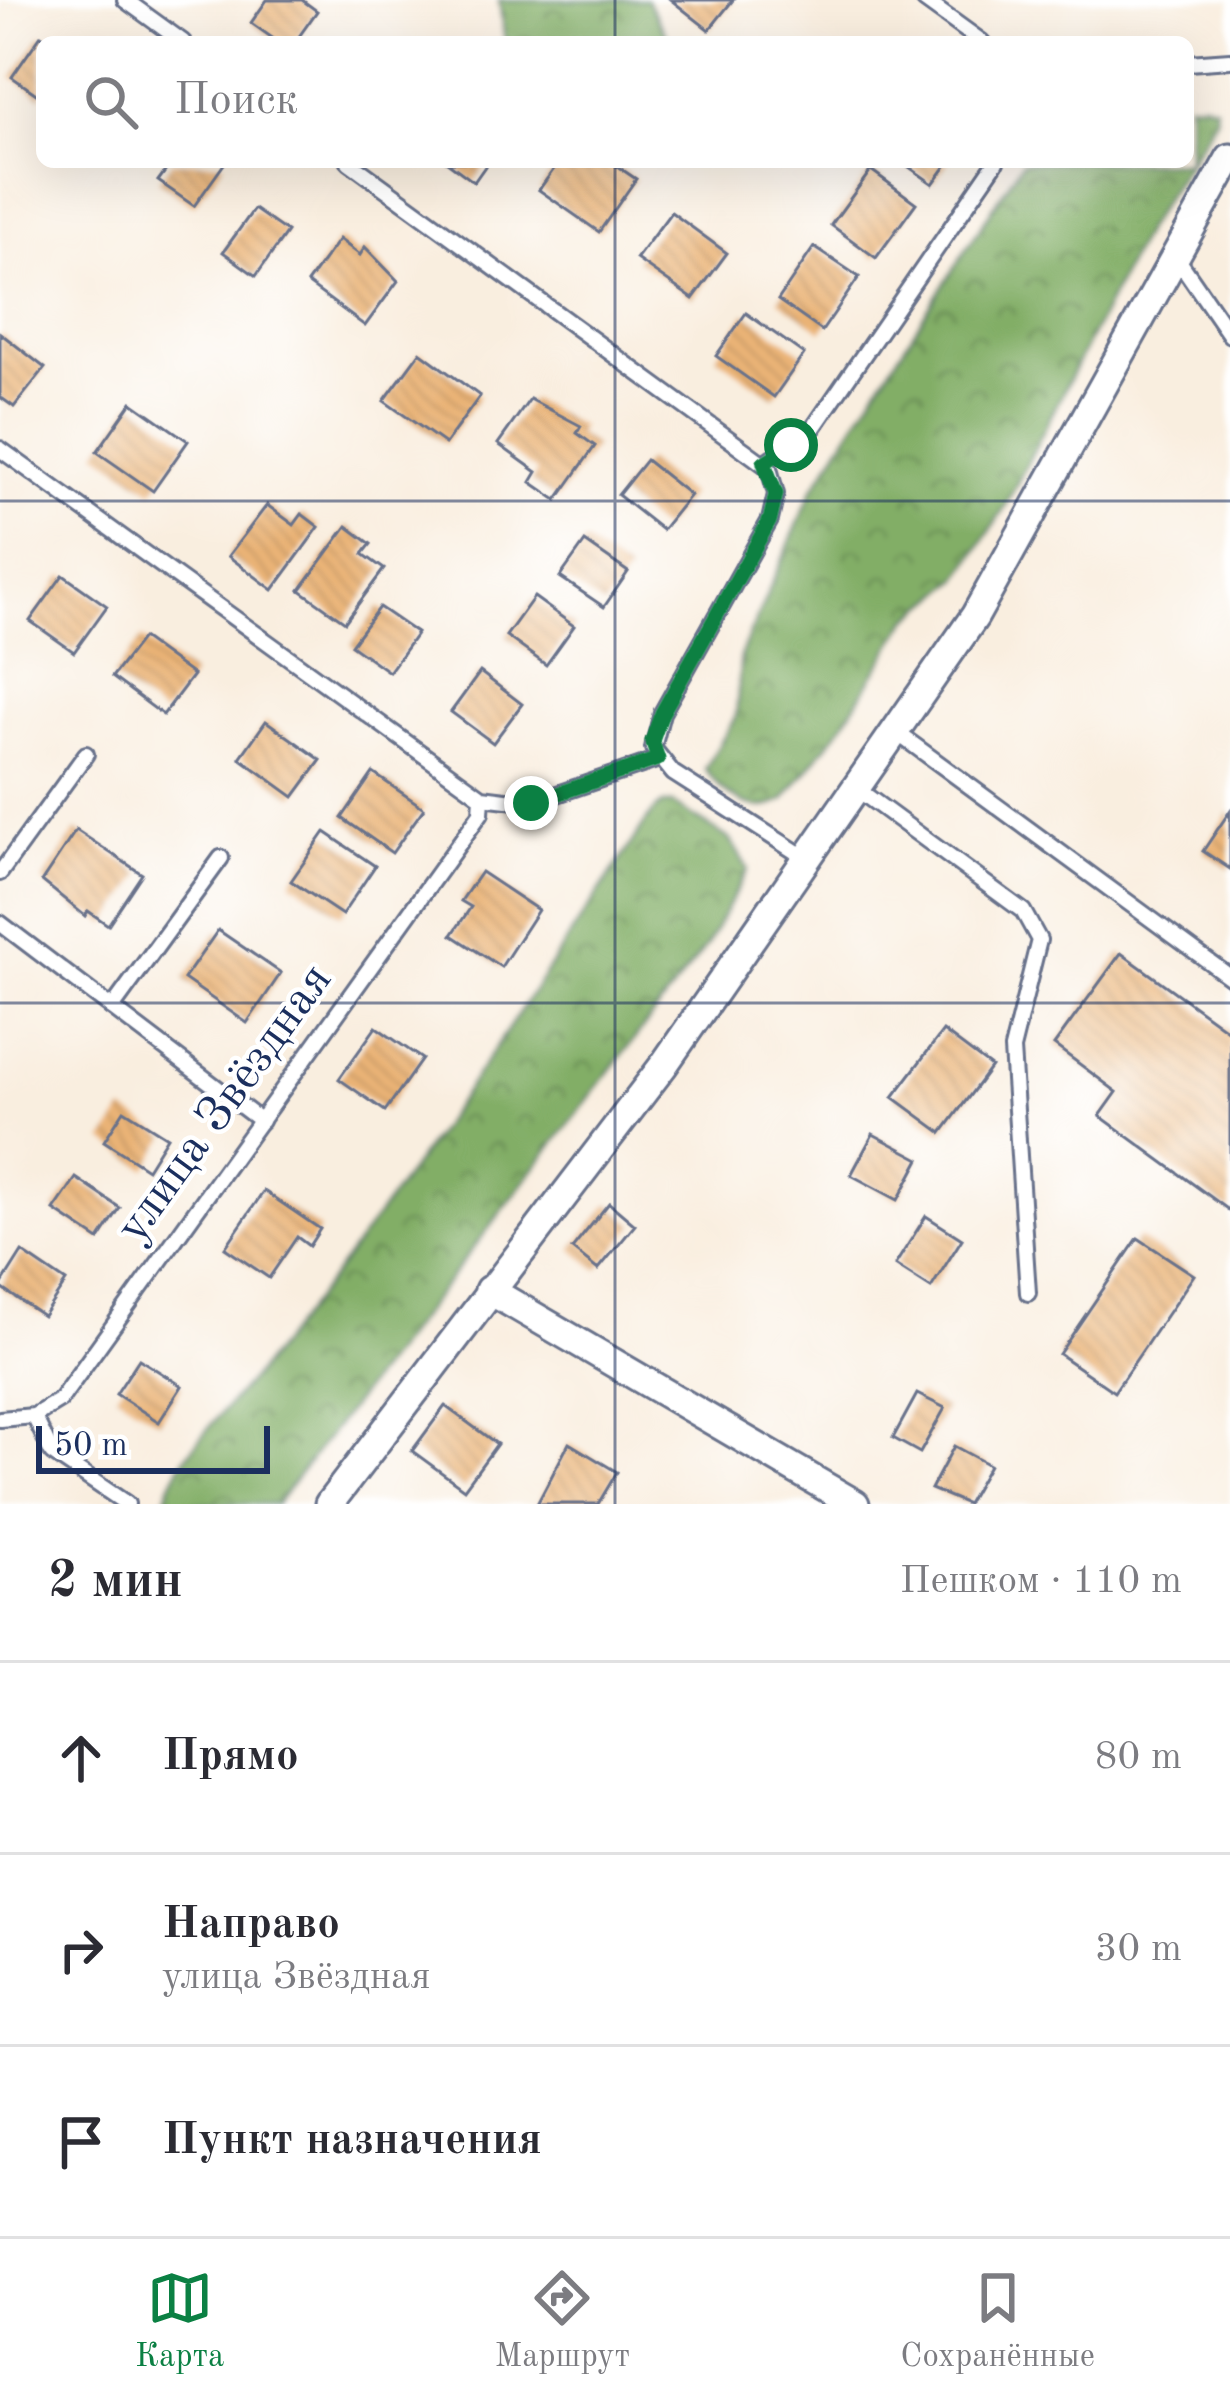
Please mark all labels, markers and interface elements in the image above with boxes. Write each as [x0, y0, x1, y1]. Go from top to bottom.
search box [36, 36, 1194, 168]
icon: search [78, 69, 144, 135]
text: Поиск [174, 79, 298, 124]
route start [764, 418, 818, 472]
route end [504, 776, 558, 830]
street label: улица Звёздная [108, 956, 342, 1252]
scale bar [36, 1420, 270, 1473]
text: 50 m [54, 1430, 128, 1463]
text: 2 мин [48, 1557, 183, 1608]
text: Пешком · 110 m [900, 1562, 1182, 1601]
icon: ahead [48, 1725, 114, 1791]
text: Прямо [162, 1735, 299, 1780]
text: 80 m [1095, 1738, 1182, 1777]
text: Направо [162, 1903, 340, 1948]
icon: right [48, 1917, 114, 1983]
text: 30 m [1095, 1930, 1182, 1969]
text: улица Звёздная [162, 1958, 431, 1997]
icon: arrive [48, 2109, 114, 2175]
text: Пункт назначения [162, 2119, 542, 2164]
tab: Карта [135, 2265, 224, 2378]
tab: Маршрут [495, 2265, 630, 2378]
tab: Сохранённые [900, 2265, 1095, 2378]

